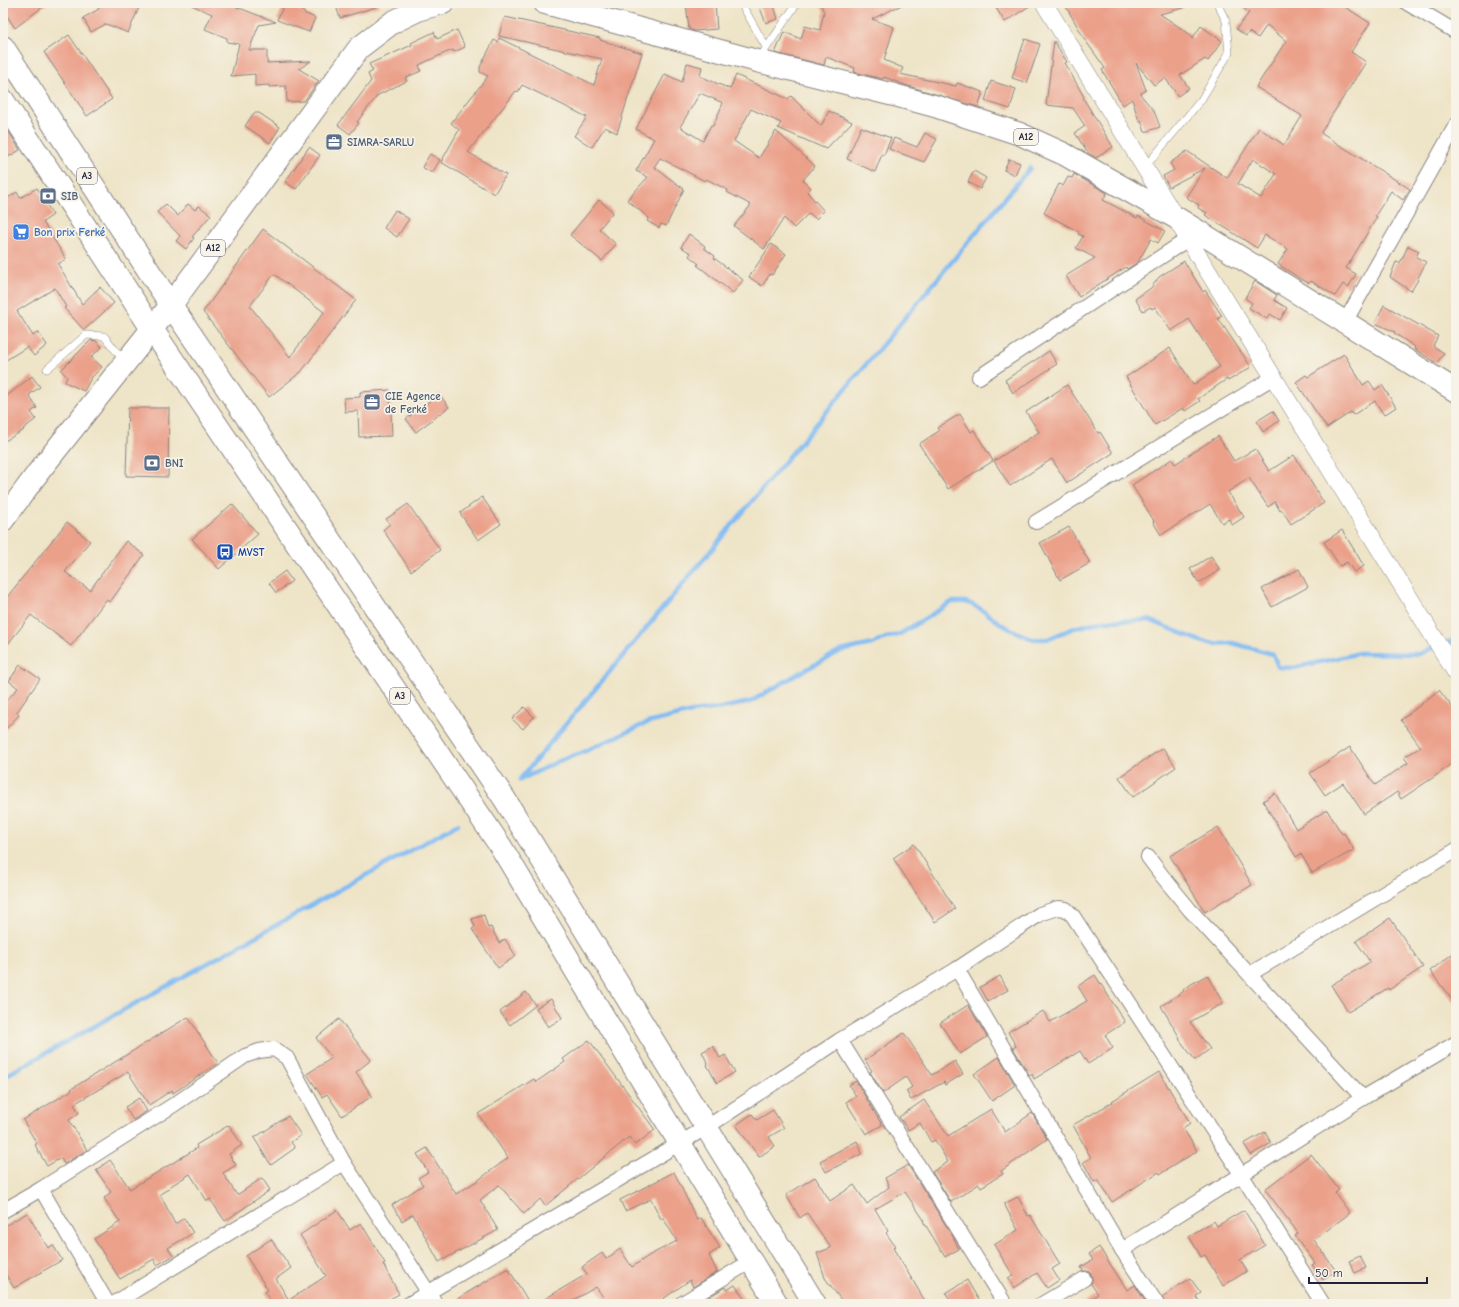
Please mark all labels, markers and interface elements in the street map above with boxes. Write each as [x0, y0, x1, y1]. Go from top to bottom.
road number: A12 [1014, 129, 1038, 145]
office icon: SIMRA-SARLU [324, 132, 344, 152]
place label: SIMRA-SARLU [347, 136, 414, 149]
road number: A3 [77, 168, 97, 184]
bank icon: SIB [38, 186, 58, 206]
place label: SIB [61, 190, 78, 203]
supermarket icon: Bon prix Ferké [11, 222, 31, 242]
place label: Bon prix Ferké [34, 226, 106, 239]
road number: A12 [201, 240, 225, 256]
place label: CIE Agence de Ferké [385, 390, 441, 416]
office icon: CIE Agence de Ferké [362, 392, 382, 412]
bank icon: BNI [142, 453, 162, 473]
place label: BNI [165, 457, 184, 470]
bus stop icon: MVST [215, 542, 235, 562]
place label: MVST [238, 546, 265, 559]
road number: A3 [390, 688, 410, 704]
scale bar [1309, 1259, 1427, 1285]
text: 50 m [1315, 1266, 1343, 1280]

